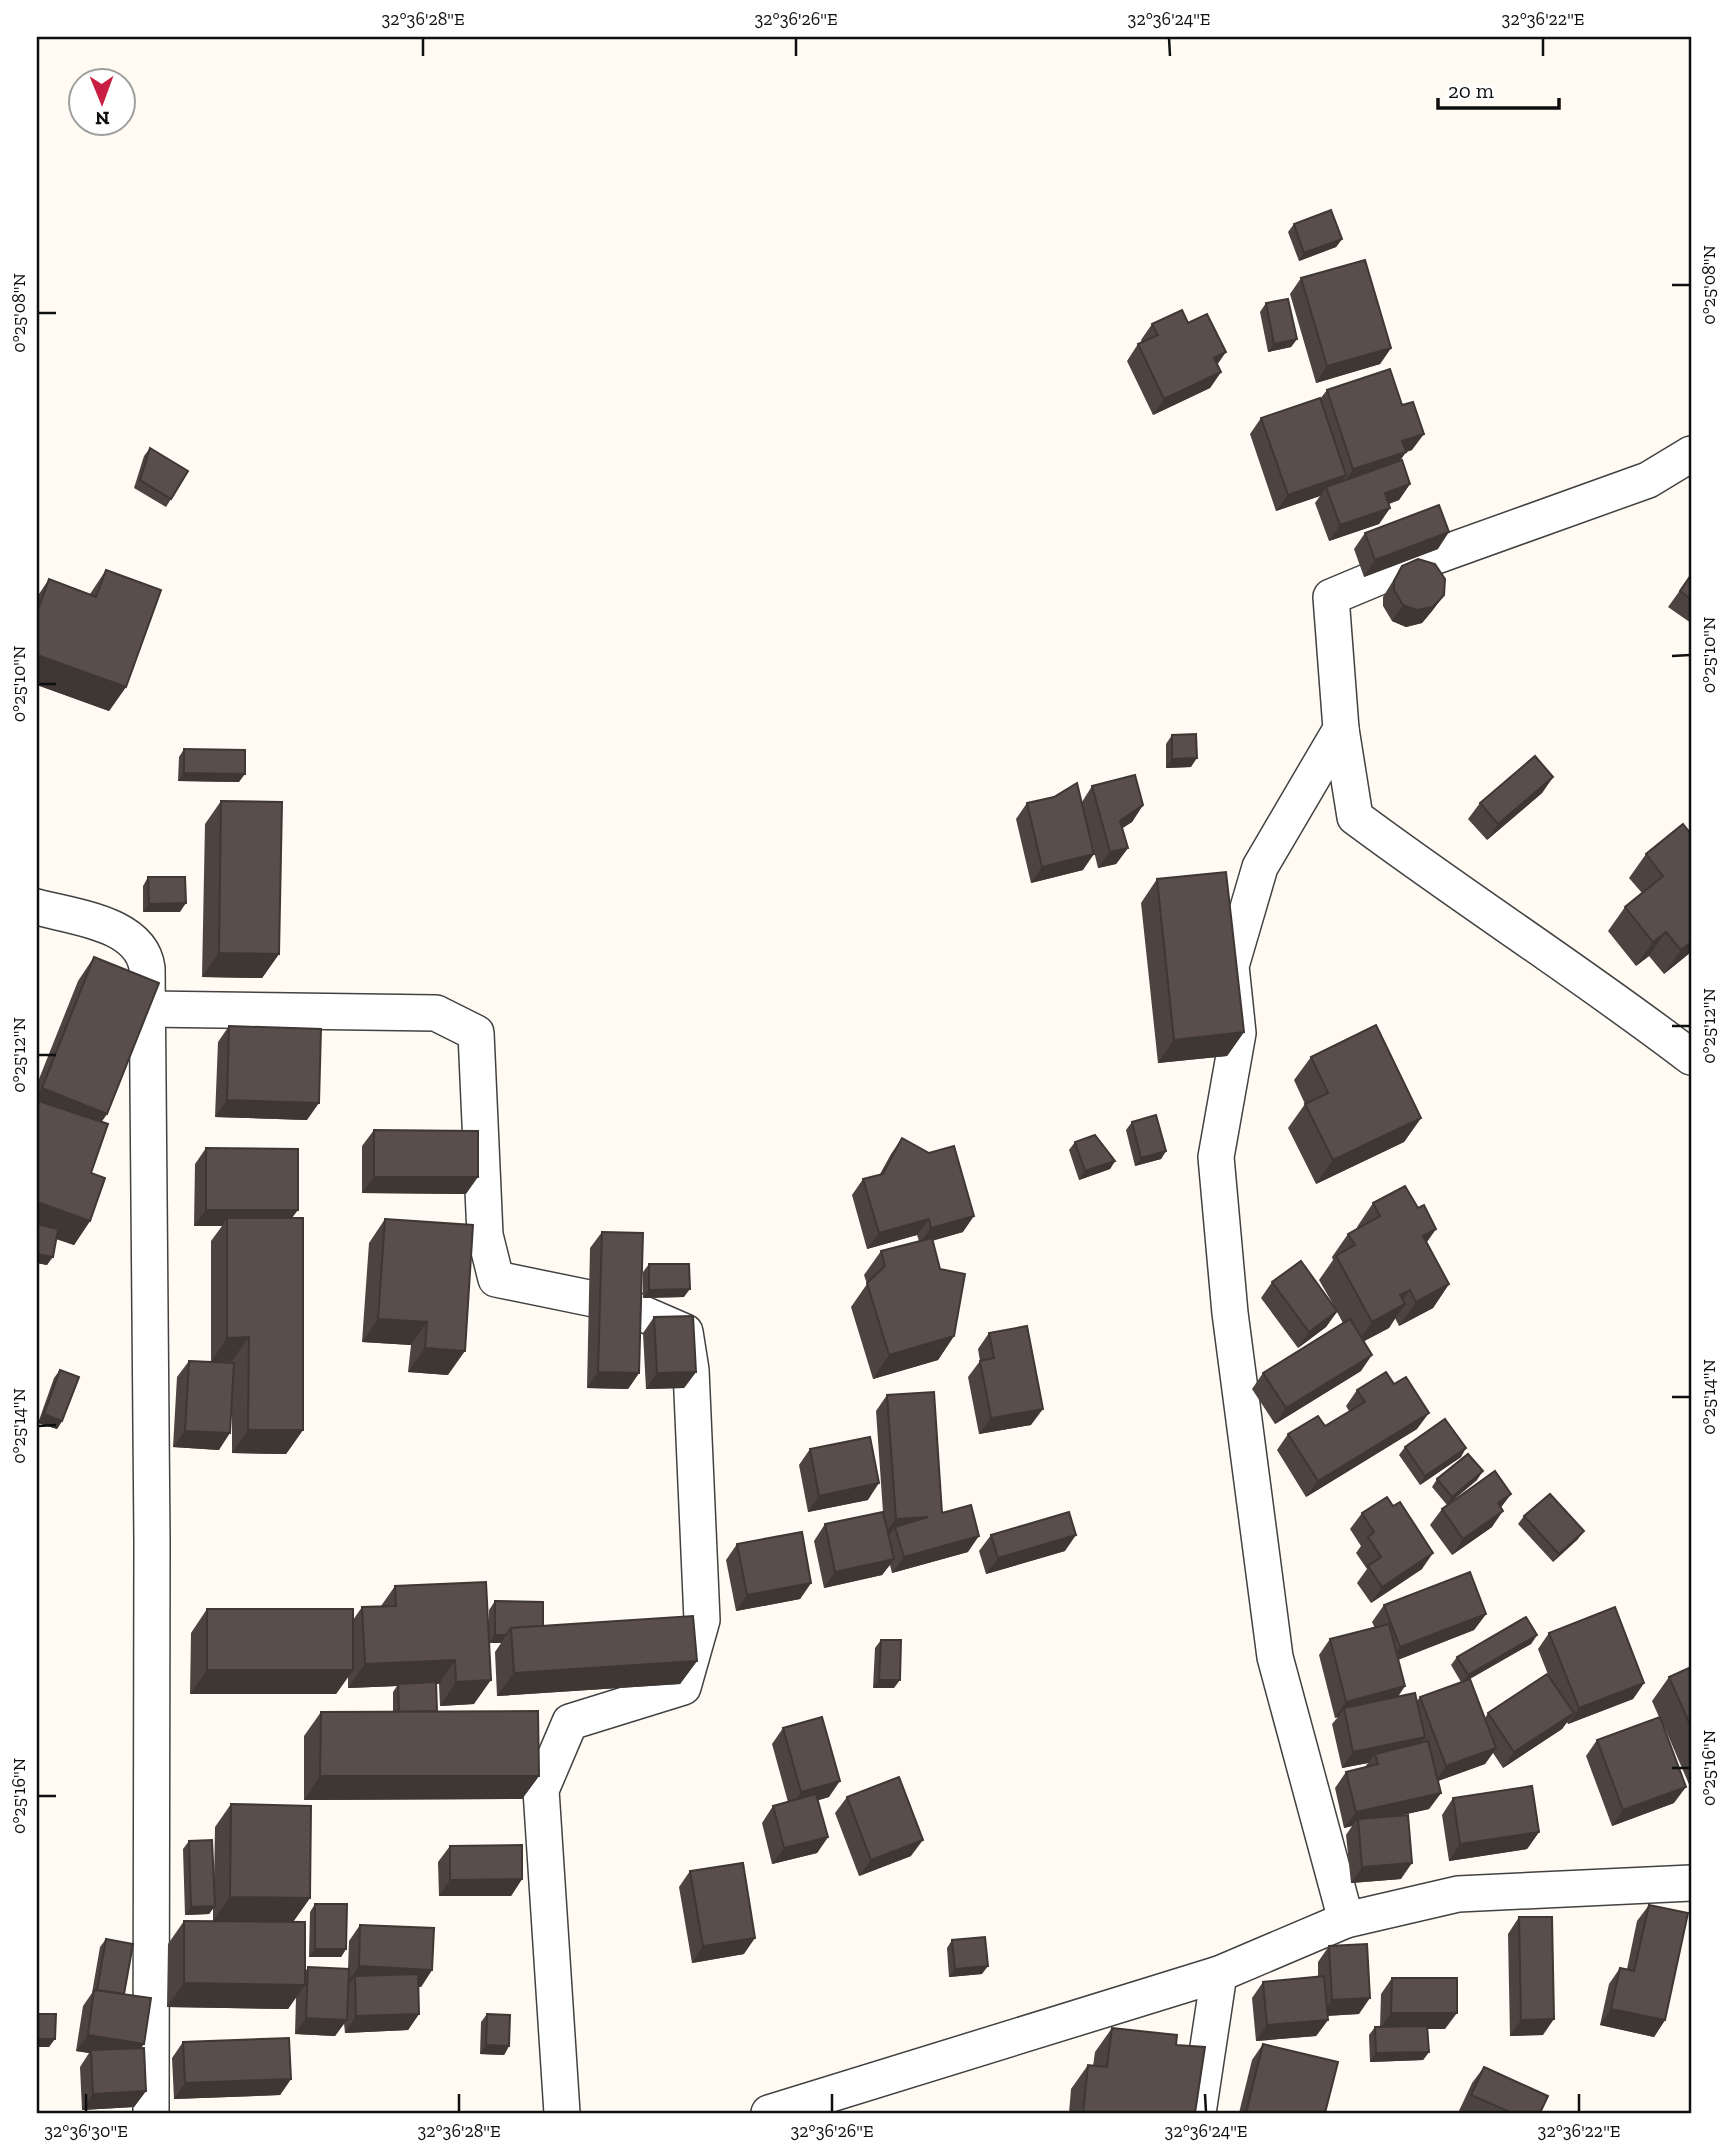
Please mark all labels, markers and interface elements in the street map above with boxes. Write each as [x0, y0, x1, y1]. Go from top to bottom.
text: 32°36'28"E [381, 8, 465, 30]
text: 32°36'26"E [754, 8, 838, 30]
text: 32°36'24"E [1128, 8, 1210, 30]
text: 32°36'22"E [1502, 8, 1584, 30]
north arrow [66, 66, 136, 136]
scale bar [1438, 66, 1558, 110]
text: 20 m [1448, 78, 1494, 103]
text: N [95, 107, 110, 130]
text: 0°25'08"N [1698, 245, 1720, 325]
text: 0°25'08"N [8, 273, 30, 353]
text: 0°25'10"N [1698, 617, 1720, 693]
text: 0°25'10"N [8, 646, 30, 722]
text: 0°25'12"N [1698, 988, 1720, 1064]
text: 0°25'12"N [8, 1017, 30, 1093]
text: 0°25'14"N [1698, 1359, 1720, 1435]
text: 0°25'14"N [8, 1388, 30, 1464]
text: 0°25'16"N [1698, 1730, 1720, 1806]
text: 0°25'16"N [8, 1758, 30, 1834]
text: 32°36'30"E [44, 2120, 128, 2142]
text: 32°36'28"E [417, 2120, 501, 2142]
text: 32°36'26"E [790, 2120, 874, 2142]
text: 32°36'24"E [1165, 2120, 1247, 2142]
text: 32°36'22"E [1538, 2120, 1620, 2142]

